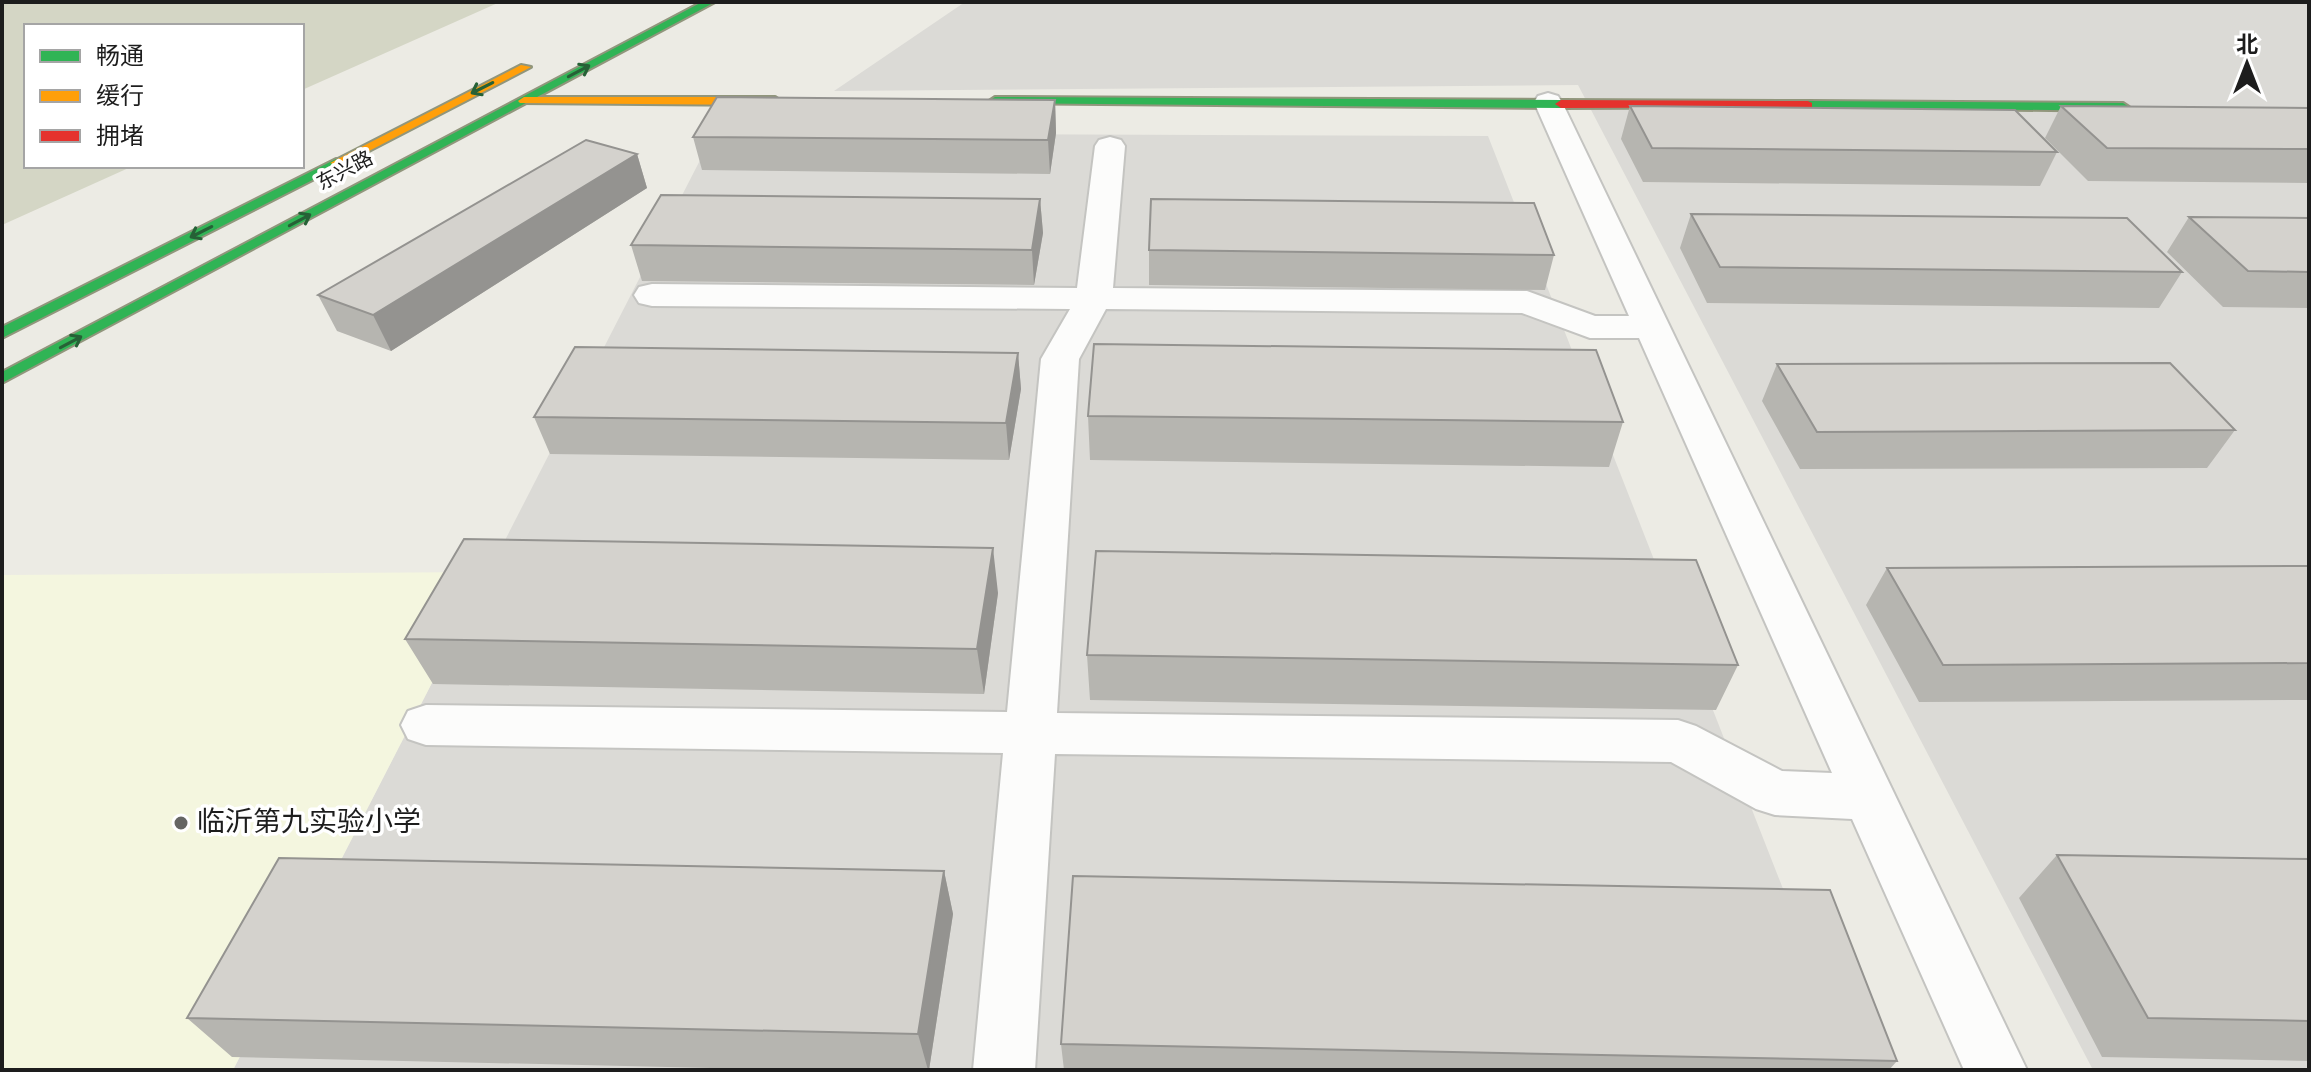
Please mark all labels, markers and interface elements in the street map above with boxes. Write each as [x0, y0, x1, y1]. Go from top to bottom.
legend [24, 24, 304, 168]
north arrow [2207, 24, 2287, 104]
text: 北 [2236, 33, 2258, 56]
text: 畅通 [96, 43, 144, 69]
one-way arrow [567, 63, 591, 79]
one-way arrow [471, 81, 495, 97]
text: 缓行 [96, 83, 144, 109]
text: 拥堵 [96, 123, 144, 149]
street label: 东兴路 [313, 147, 376, 194]
one-way arrow [288, 211, 312, 227]
one-way arrow [189, 225, 213, 240]
one-way arrow [59, 333, 82, 349]
place label: 临沂第九实验小学 [197, 807, 421, 837]
marker: 临沂第九实验小学 [172, 814, 190, 832]

